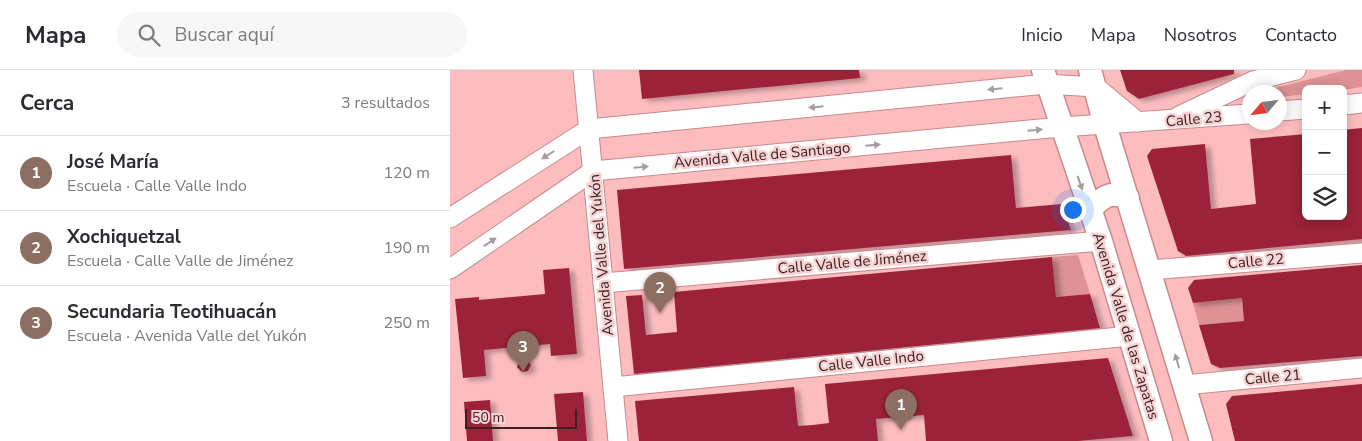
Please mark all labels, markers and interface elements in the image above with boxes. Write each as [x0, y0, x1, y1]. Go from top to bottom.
search box [117, 12, 467, 57]
text: Mapa [25, 19, 87, 51]
icon: search [135, 21, 163, 49]
text: Buscar aquí [175, 22, 274, 48]
text: Inicio [1021, 23, 1063, 47]
text: Mapa [1091, 23, 1136, 47]
text: Nosotros [1164, 23, 1237, 47]
text: Contacto [1265, 23, 1337, 47]
one-way arrow [987, 85, 1003, 93]
north arrow [1242, 85, 1287, 130]
map controls [1302, 85, 1347, 220]
button: + [1302, 85, 1347, 130]
text: Cerca [20, 89, 74, 117]
text: 3 resultados [341, 92, 430, 114]
one-way arrow [807, 103, 823, 111]
street label: Calle 23 [1165, 107, 1223, 131]
one-way arrow [1027, 125, 1043, 133]
button: − [1302, 130, 1347, 175]
street label: Avenida Valle de Santiago [673, 137, 851, 173]
one-way arrow [865, 141, 881, 149]
text: José María [67, 149, 159, 175]
one-way arrow [541, 150, 554, 160]
text: 1 [31, 162, 41, 184]
text: 120 m [383, 162, 430, 184]
one-way arrow [634, 163, 650, 171]
street label: Avenida Valle del Yukón [584, 173, 618, 337]
text: Escuela · Calle Valle Indo [67, 175, 247, 197]
one-way arrow [1077, 175, 1084, 190]
button: layers [1302, 175, 1347, 220]
your location [1060, 197, 1086, 223]
text: Xochiquetzal [67, 224, 181, 250]
street label: Avenida Valle de las Zapatas [1088, 230, 1164, 422]
text: 2 [31, 237, 41, 259]
text: 190 m [383, 237, 430, 259]
one-way arrow [483, 237, 497, 247]
street label: Calle Valle de Jiménez [777, 246, 927, 278]
street label: Calle 22 [1227, 249, 1285, 273]
text: Escuela · Calle Valle de Jiménez [67, 250, 294, 272]
pin: 2 [644, 272, 676, 313]
text: Secundaria Teotihuacán [67, 299, 277, 325]
text: 3 [31, 312, 41, 334]
text: 250 m [383, 312, 430, 334]
text: Escuela · Avenida Valle del Yukón [67, 325, 307, 347]
pin: 3 [507, 331, 539, 372]
street label: Calle Valle Indo [817, 346, 925, 376]
one-way arrow [1172, 353, 1180, 368]
street label: Calle 21 [1244, 365, 1302, 389]
pin: 1 [885, 389, 917, 430]
scale bar [465, 406, 578, 429]
text: 50 m [472, 408, 504, 427]

